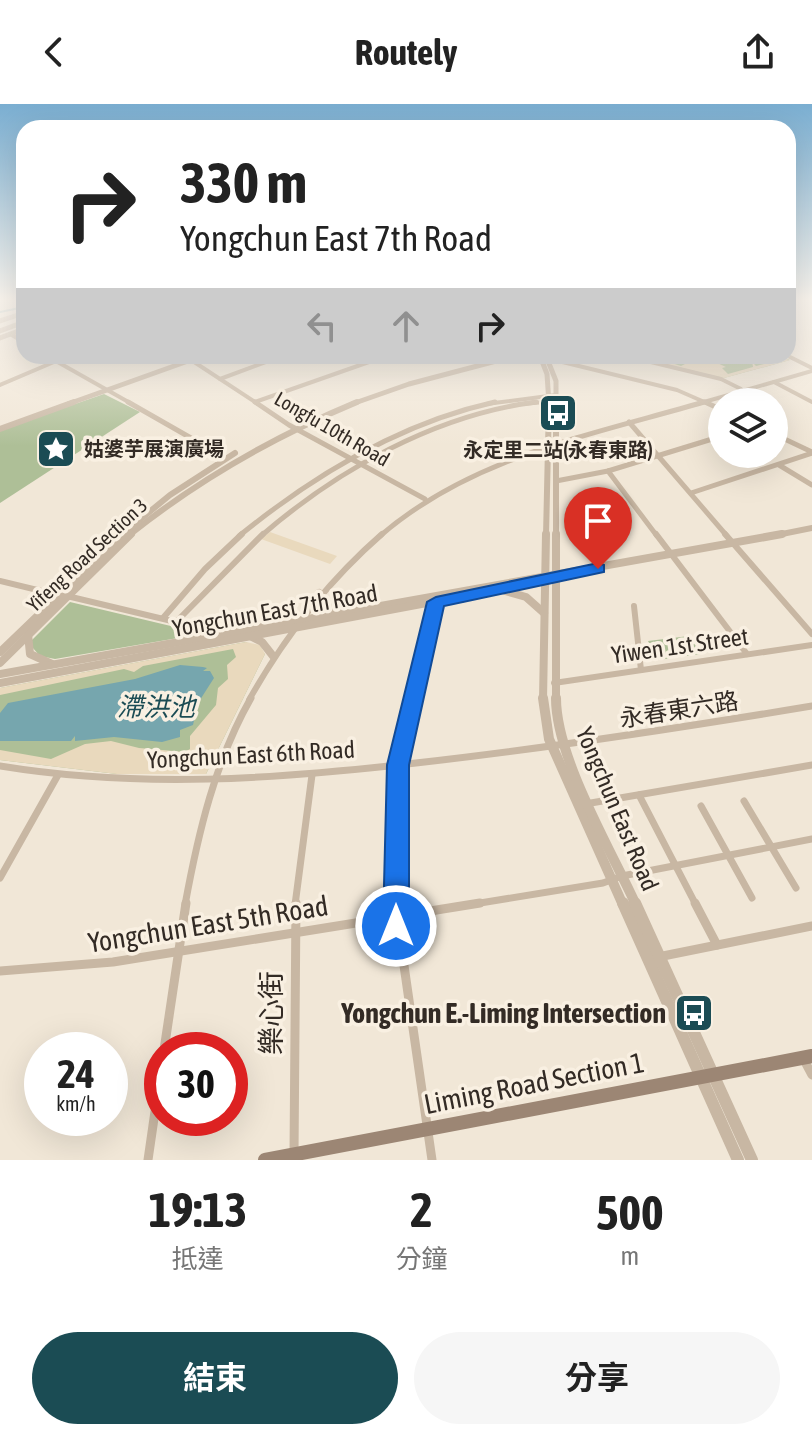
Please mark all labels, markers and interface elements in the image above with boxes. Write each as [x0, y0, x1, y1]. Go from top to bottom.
icon: back [32, 30, 76, 74]
icon: share [736, 30, 780, 74]
text: Routely [355, 31, 457, 73]
text: 330 m [180, 151, 307, 215]
icon: right [48, 152, 152, 256]
text: Yongchun East 7th Road [180, 217, 492, 259]
icon: left [300, 304, 344, 348]
icon: ahead [384, 304, 428, 348]
icon: right [468, 304, 512, 348]
street label: Longfu 10th Road [271, 386, 394, 471]
map controls [708, 388, 788, 468]
button: layers [708, 388, 788, 468]
bus stop icon: 永定里二站(永春東路) [537, 392, 579, 434]
place icon: 姑婆芋展演廣場 [35, 428, 77, 470]
place label: 姑婆芋展演廣場 [84, 437, 224, 460]
place label: 永定里二站(永春東路) [463, 438, 653, 461]
pin [564, 487, 632, 569]
street label: Yifeng Road Section 3 [22, 493, 151, 616]
icon: arrive [576, 499, 620, 543]
street label: Yongchun East 7th Road [170, 579, 380, 642]
street label: Yiwen 1st Street [610, 623, 750, 668]
street label: 永春東六路 [618, 687, 740, 732]
water label: 滯洪池 [117, 692, 198, 722]
street label: Yongchun East Road [571, 723, 664, 895]
street label: Yongchun East 6th Road [146, 736, 356, 773]
position arrow [354, 884, 438, 968]
street label: Yongchun East 5th Road [86, 889, 330, 959]
street label: 樂心街 [255, 971, 287, 1055]
bus stop icon: Yongchun E.-Liming Intersection [673, 992, 715, 1034]
place label: Yongchun E.-Liming Intersection [340, 997, 666, 1029]
speed limit sign: 30 [144, 1032, 248, 1136]
street label: Liming Road Section 1 [421, 1046, 647, 1120]
text: 24 [57, 1051, 95, 1096]
text: km/h [56, 1092, 96, 1115]
text: 19:13 [148, 1182, 247, 1237]
text: 2 [410, 1182, 433, 1237]
text: 500 [596, 1185, 664, 1240]
text: m [620, 1241, 639, 1271]
text: 抵達 [172, 1244, 224, 1274]
text: 分鐘 [396, 1244, 448, 1274]
button: 結束 [32, 1332, 398, 1424]
button: 分享 [414, 1332, 780, 1424]

